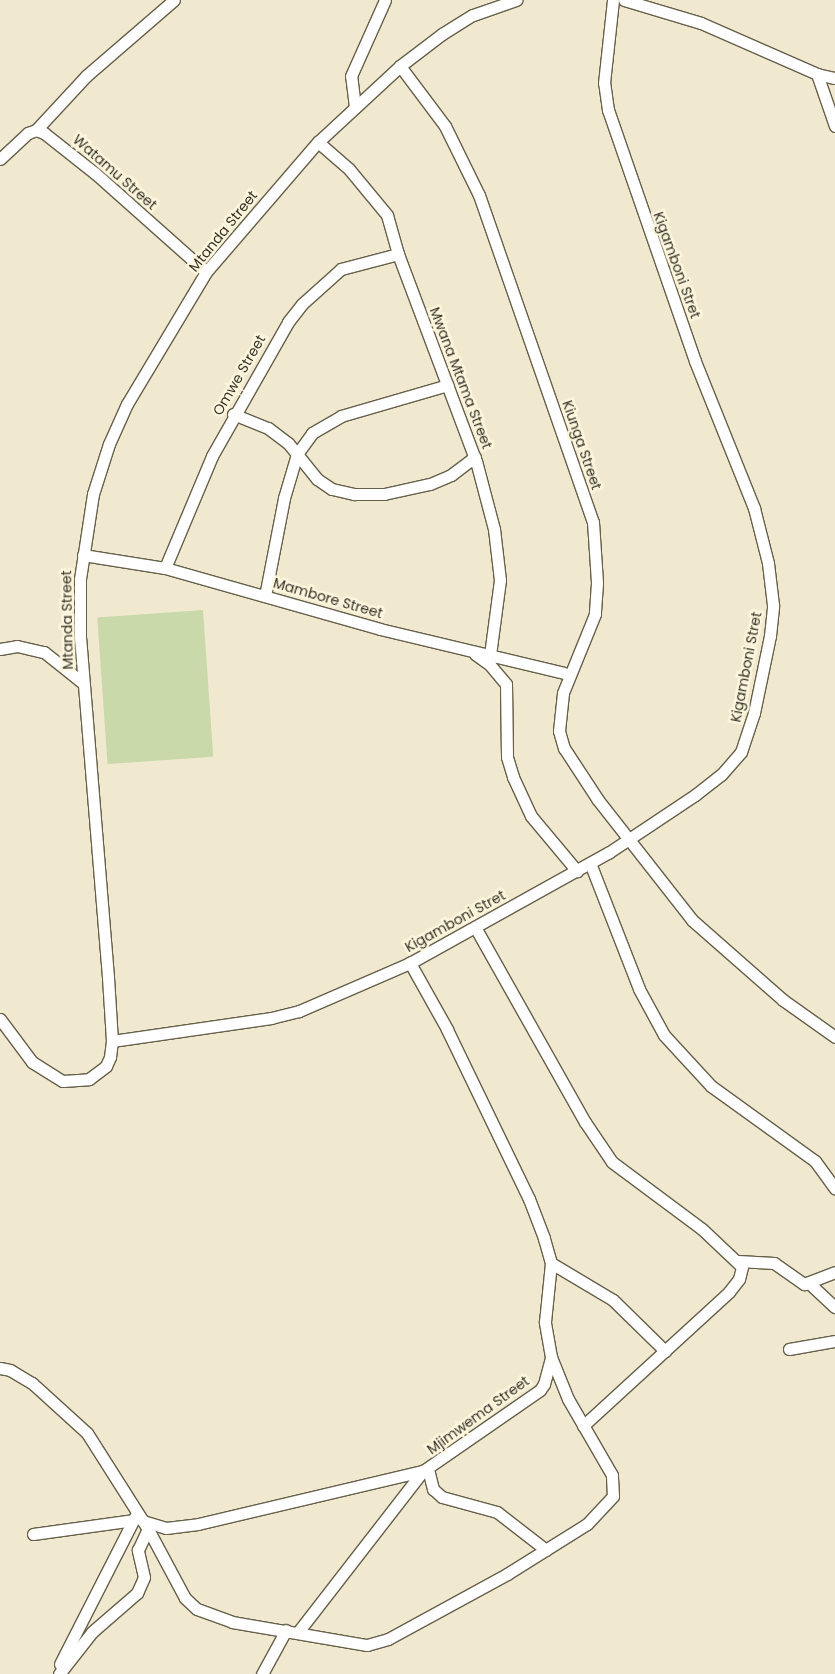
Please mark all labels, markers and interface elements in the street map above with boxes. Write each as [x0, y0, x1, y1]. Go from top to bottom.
street label: Watamu Street [70, 131, 160, 213]
street label: Mtanda Street [185, 187, 261, 275]
street label: Kigamboni Stret [650, 209, 704, 321]
street label: Mwana Mtama Street [426, 305, 496, 451]
street label: Omwe Street [209, 332, 269, 418]
street label: Kiunga Street [559, 398, 605, 492]
street label: Mtanda Street [58, 570, 76, 670]
street label: Mambore Street [271, 574, 385, 622]
street label: Kigamboni Stret [727, 610, 765, 724]
street label: Kigamboni Stret [402, 886, 508, 956]
street label: Mjimwema Street [424, 1372, 532, 1458]

